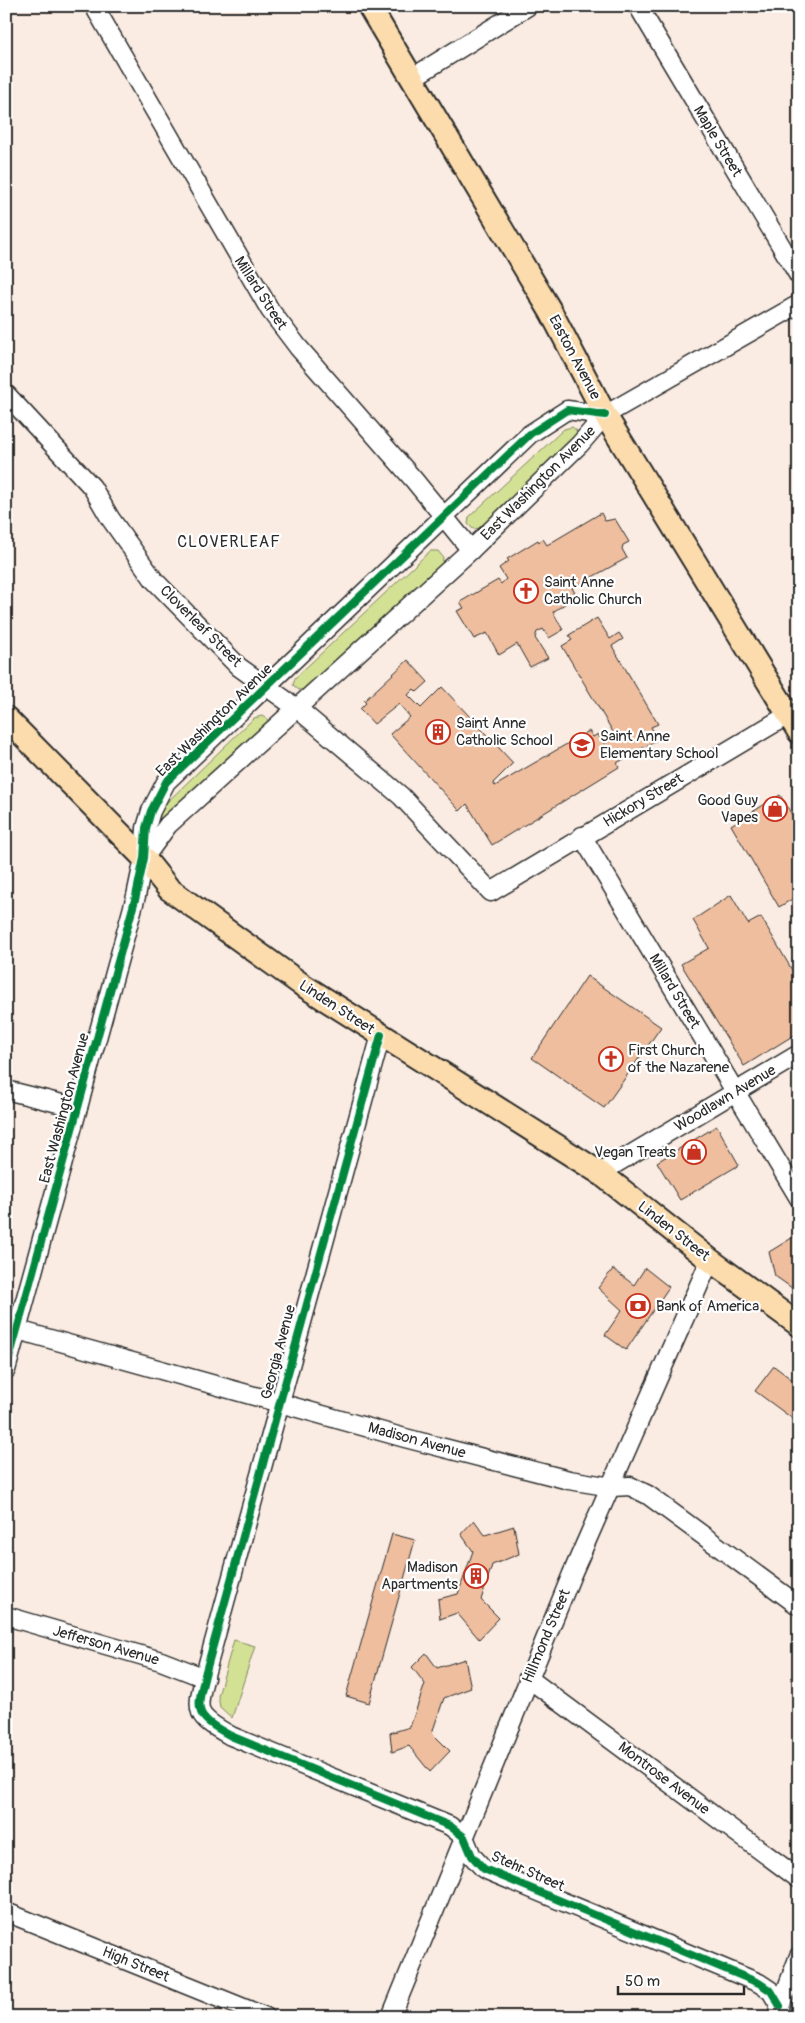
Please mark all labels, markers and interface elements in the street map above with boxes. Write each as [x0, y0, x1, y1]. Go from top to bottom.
street label: Maple Street [689, 102, 747, 181]
street label: Millard Street [230, 253, 292, 334]
street label: Easton Avenue [544, 312, 605, 403]
street label: East Washington Avenue [477, 421, 600, 545]
district label: CLOVERLEAF [177, 532, 281, 552]
place label: Saint Anne Catholic Church [544, 573, 642, 609]
church icon: Saint Anne Catholic Church [513, 578, 539, 604]
street label: Cloverleaf Street [156, 581, 246, 672]
street label: East Washington Avenue [152, 659, 277, 781]
place label: Saint Anne Catholic School [456, 714, 553, 750]
building icon: Saint Anne Catholic School [425, 719, 451, 745]
place label: Saint Anne Elementary School [600, 727, 719, 763]
school or university icon: Saint Anne Elementary School [569, 732, 595, 758]
street label: Hickory Street [600, 769, 687, 832]
place label: Good Guy Vapes [697, 791, 759, 827]
shop icon: Good Guy Vapes [762, 796, 788, 822]
street label: Millard Street [645, 950, 705, 1033]
street label: Linden Street [295, 976, 379, 1039]
street label: East Washington Avenue [35, 1030, 94, 1185]
place label: First Church of the Nazarene [628, 1041, 730, 1077]
church icon: First Church of the Nazarene [598, 1046, 624, 1072]
street label: Woodlawn Avenue [671, 1060, 780, 1136]
shop icon: Vegan Treats [681, 1139, 707, 1165]
place label: Vegan Treats [594, 1143, 676, 1162]
street label: Linden Street [634, 1197, 714, 1266]
bank icon: Bank of America [625, 1293, 651, 1319]
place label: Bank of America [656, 1297, 759, 1316]
street label: Georgia Avenue [257, 1302, 300, 1402]
street label: Madison Avenue [366, 1418, 468, 1463]
place label: Madison Apartments [381, 1558, 458, 1594]
building icon: Madison Apartments [463, 1563, 489, 1589]
street label: Hillmond Street [518, 1585, 575, 1686]
street label: Jefferson Avenue [51, 1621, 162, 1670]
street label: Montrose Avenue [614, 1738, 714, 1819]
street label: Stehr Street [488, 1847, 568, 1896]
street label: High Street [99, 1942, 173, 1987]
scale bar [618, 1963, 744, 1995]
text: 50 m [625, 1972, 660, 1991]

